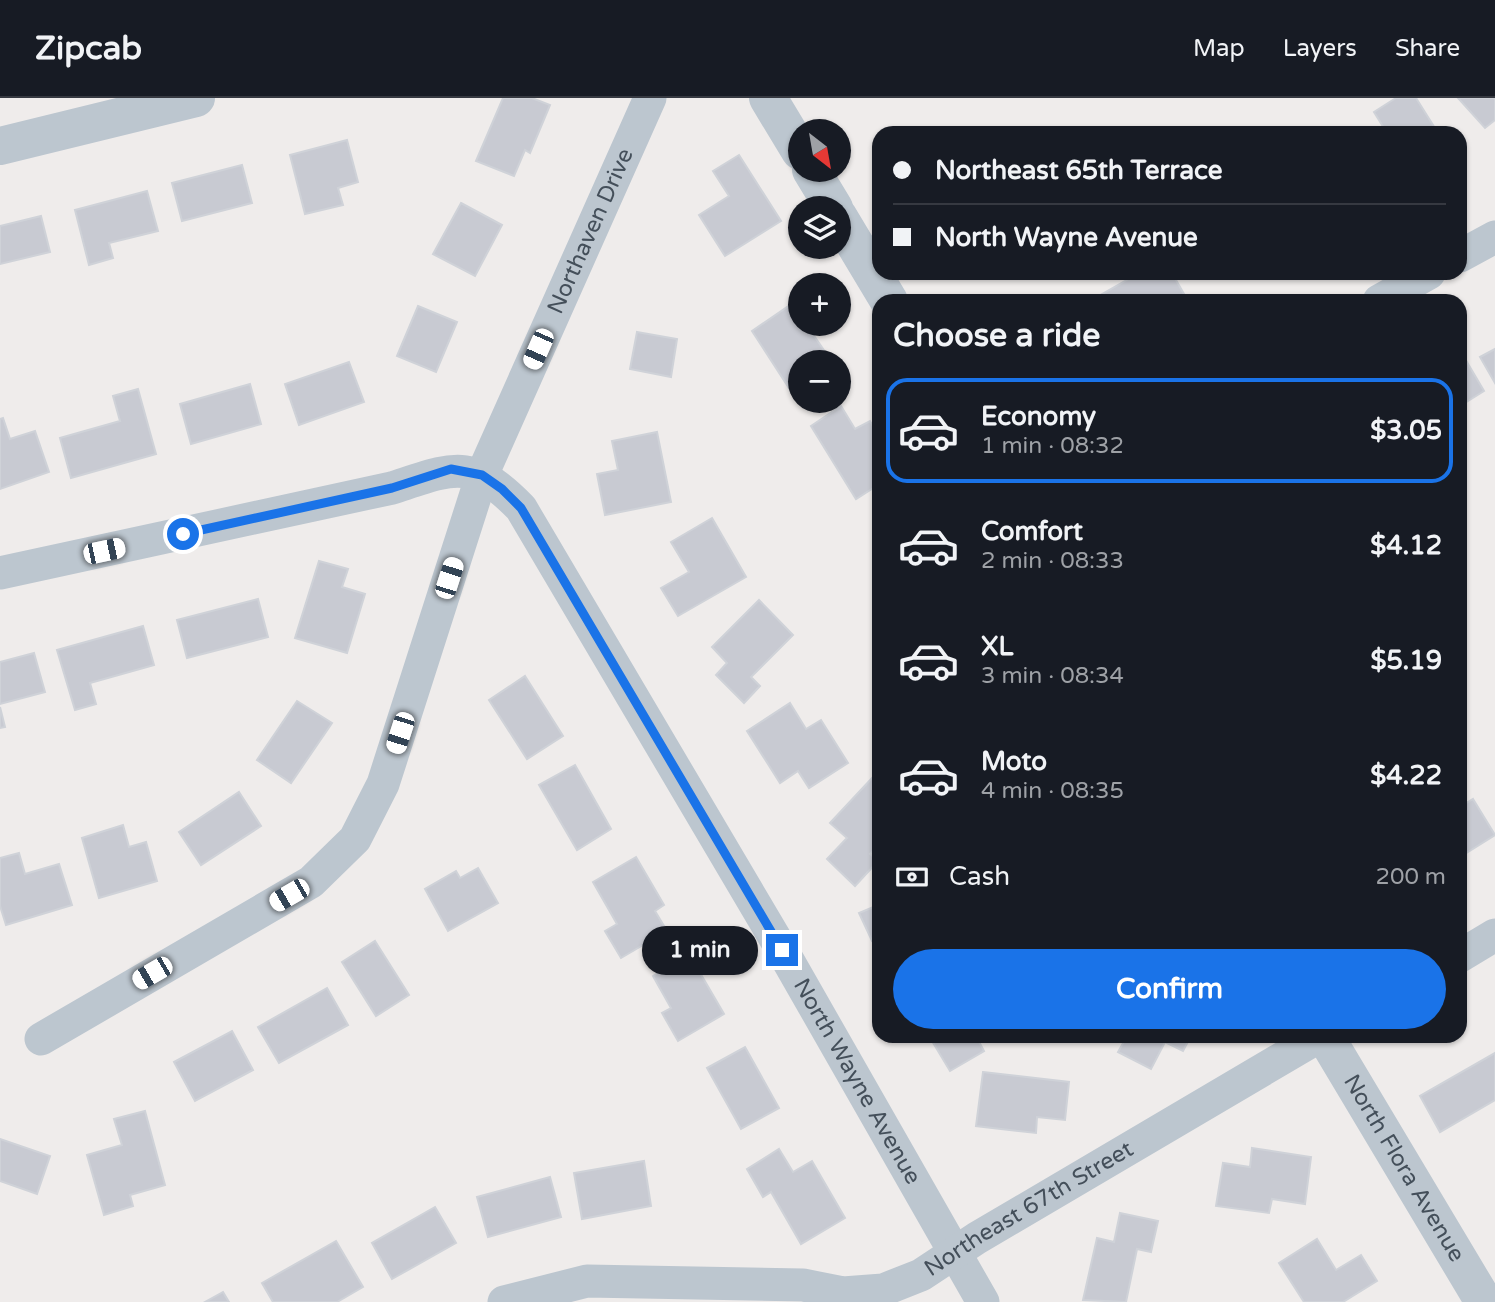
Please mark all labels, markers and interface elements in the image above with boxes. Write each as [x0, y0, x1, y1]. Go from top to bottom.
text: Zipcab [35, 29, 142, 68]
text: Map [1193, 34, 1245, 63]
text: Layers [1283, 34, 1357, 63]
text: Share [1395, 34, 1460, 63]
north arrow [788, 119, 850, 182]
map controls [788, 119, 851, 413]
street label: Northaven Drive [542, 144, 640, 318]
text: Northeast 65th Terrace [935, 155, 1223, 186]
button: layers [788, 196, 851, 259]
text: North Wayne Avenue [935, 222, 1198, 253]
button: + [788, 273, 851, 336]
text: Choose a ride [893, 317, 1100, 355]
car [520, 326, 557, 372]
button: − [788, 350, 851, 413]
icon: car [897, 399, 960, 462]
text: Economy [981, 401, 1096, 432]
text: $3.05 [1370, 415, 1442, 446]
text: 1 min · 08:32 [981, 432, 1124, 460]
icon: car [897, 514, 960, 577]
text: Comfort [981, 516, 1083, 547]
route start [167, 518, 199, 550]
text: $4.12 [1370, 530, 1442, 561]
car [82, 536, 127, 566]
text: 2 min · 08:33 [981, 547, 1124, 575]
car [433, 555, 466, 601]
icon: car [897, 629, 960, 692]
text: XL [981, 631, 1013, 662]
text: $5.19 [1370, 645, 1442, 676]
text: 3 min · 08:34 [981, 662, 1124, 690]
car [384, 710, 417, 756]
icon: car [897, 744, 960, 807]
text: Moto [981, 746, 1047, 777]
text: $4.22 [1370, 760, 1442, 791]
text: 4 min · 08:35 [981, 777, 1124, 805]
icon: cash [893, 858, 931, 896]
text: Cash [949, 861, 1010, 892]
text: 200 m [1376, 863, 1446, 891]
car [266, 875, 313, 915]
callout: 1 min [642, 926, 758, 974]
route end [766, 934, 798, 966]
text: 1 min [669, 936, 731, 964]
button: Confirm [893, 949, 1446, 1029]
car [129, 953, 176, 993]
street label: North Wayne Avenue [787, 973, 927, 1189]
street label: North Flora Avenue [1337, 1069, 1471, 1267]
street label: Northeast 67th Street [919, 1135, 1138, 1283]

